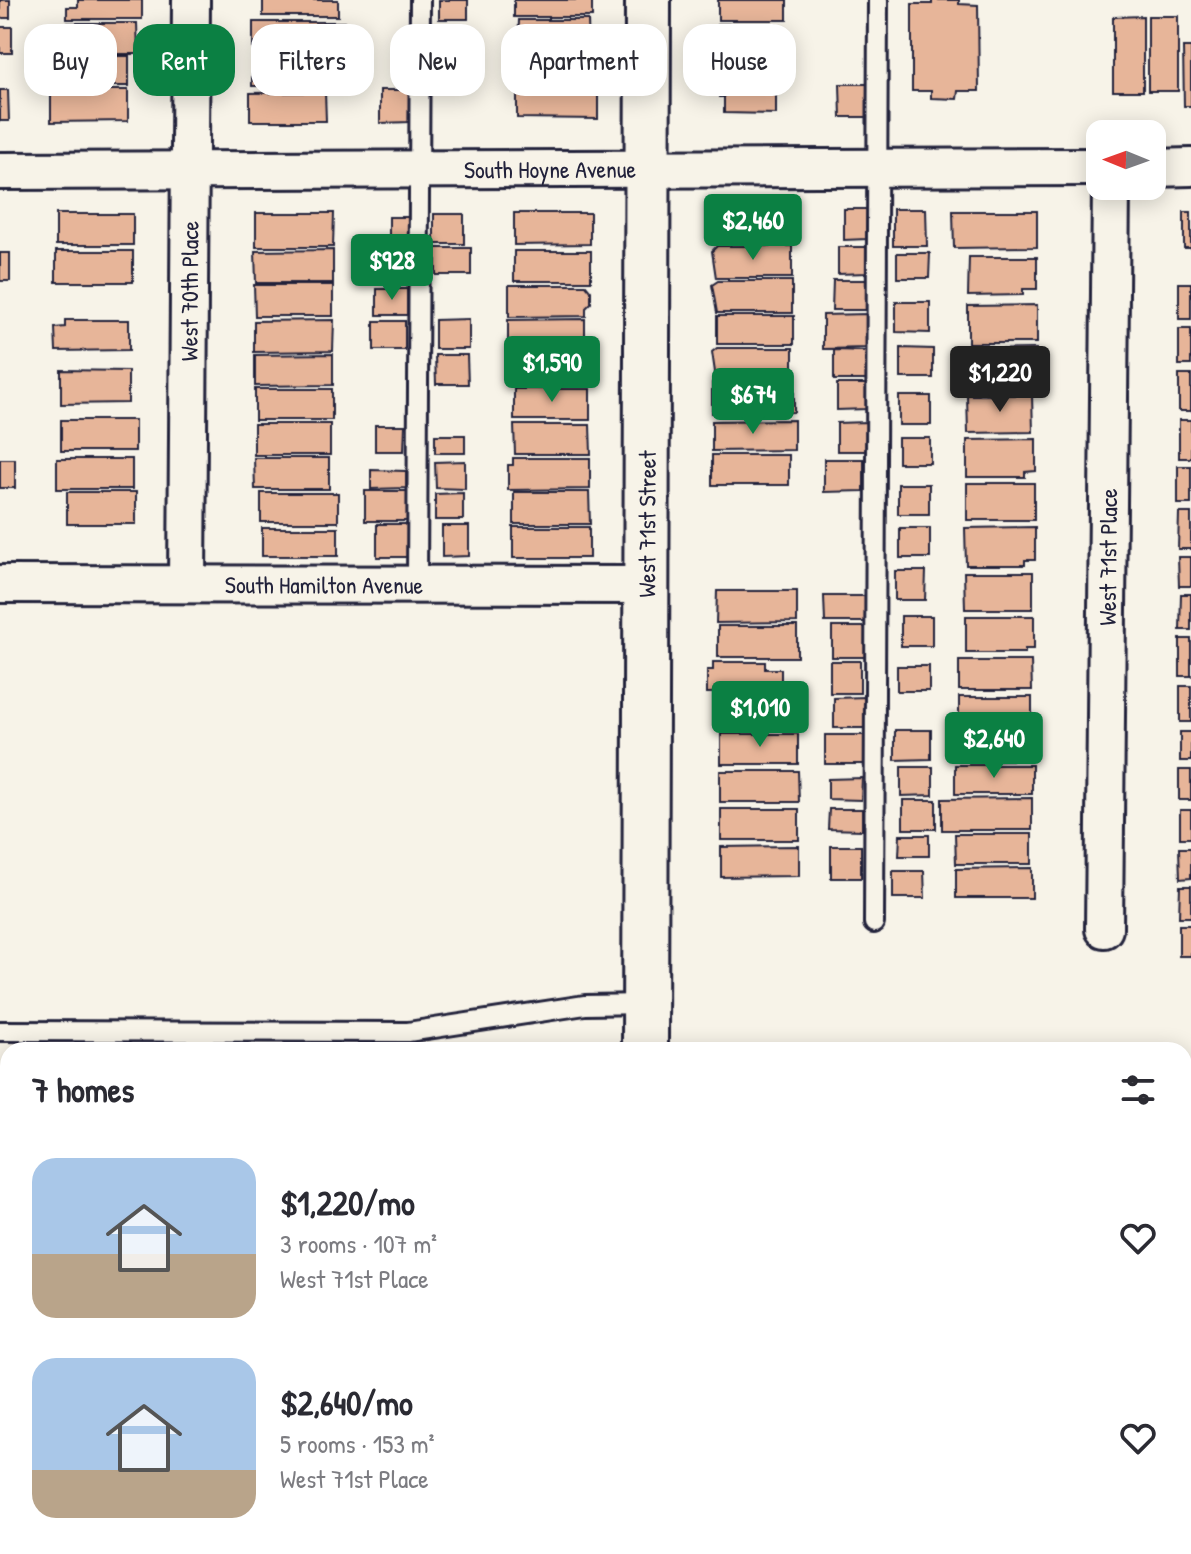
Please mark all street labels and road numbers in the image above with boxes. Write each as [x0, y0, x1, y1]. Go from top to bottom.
street label: South Hoyne Avenue [464, 153, 637, 185]
street label: West 70th Place [173, 220, 205, 361]
street label: West 71st Street [630, 450, 663, 598]
street label: West 71st Place [1091, 488, 1124, 626]
street label: South Hamilton Avenue [225, 568, 424, 601]

